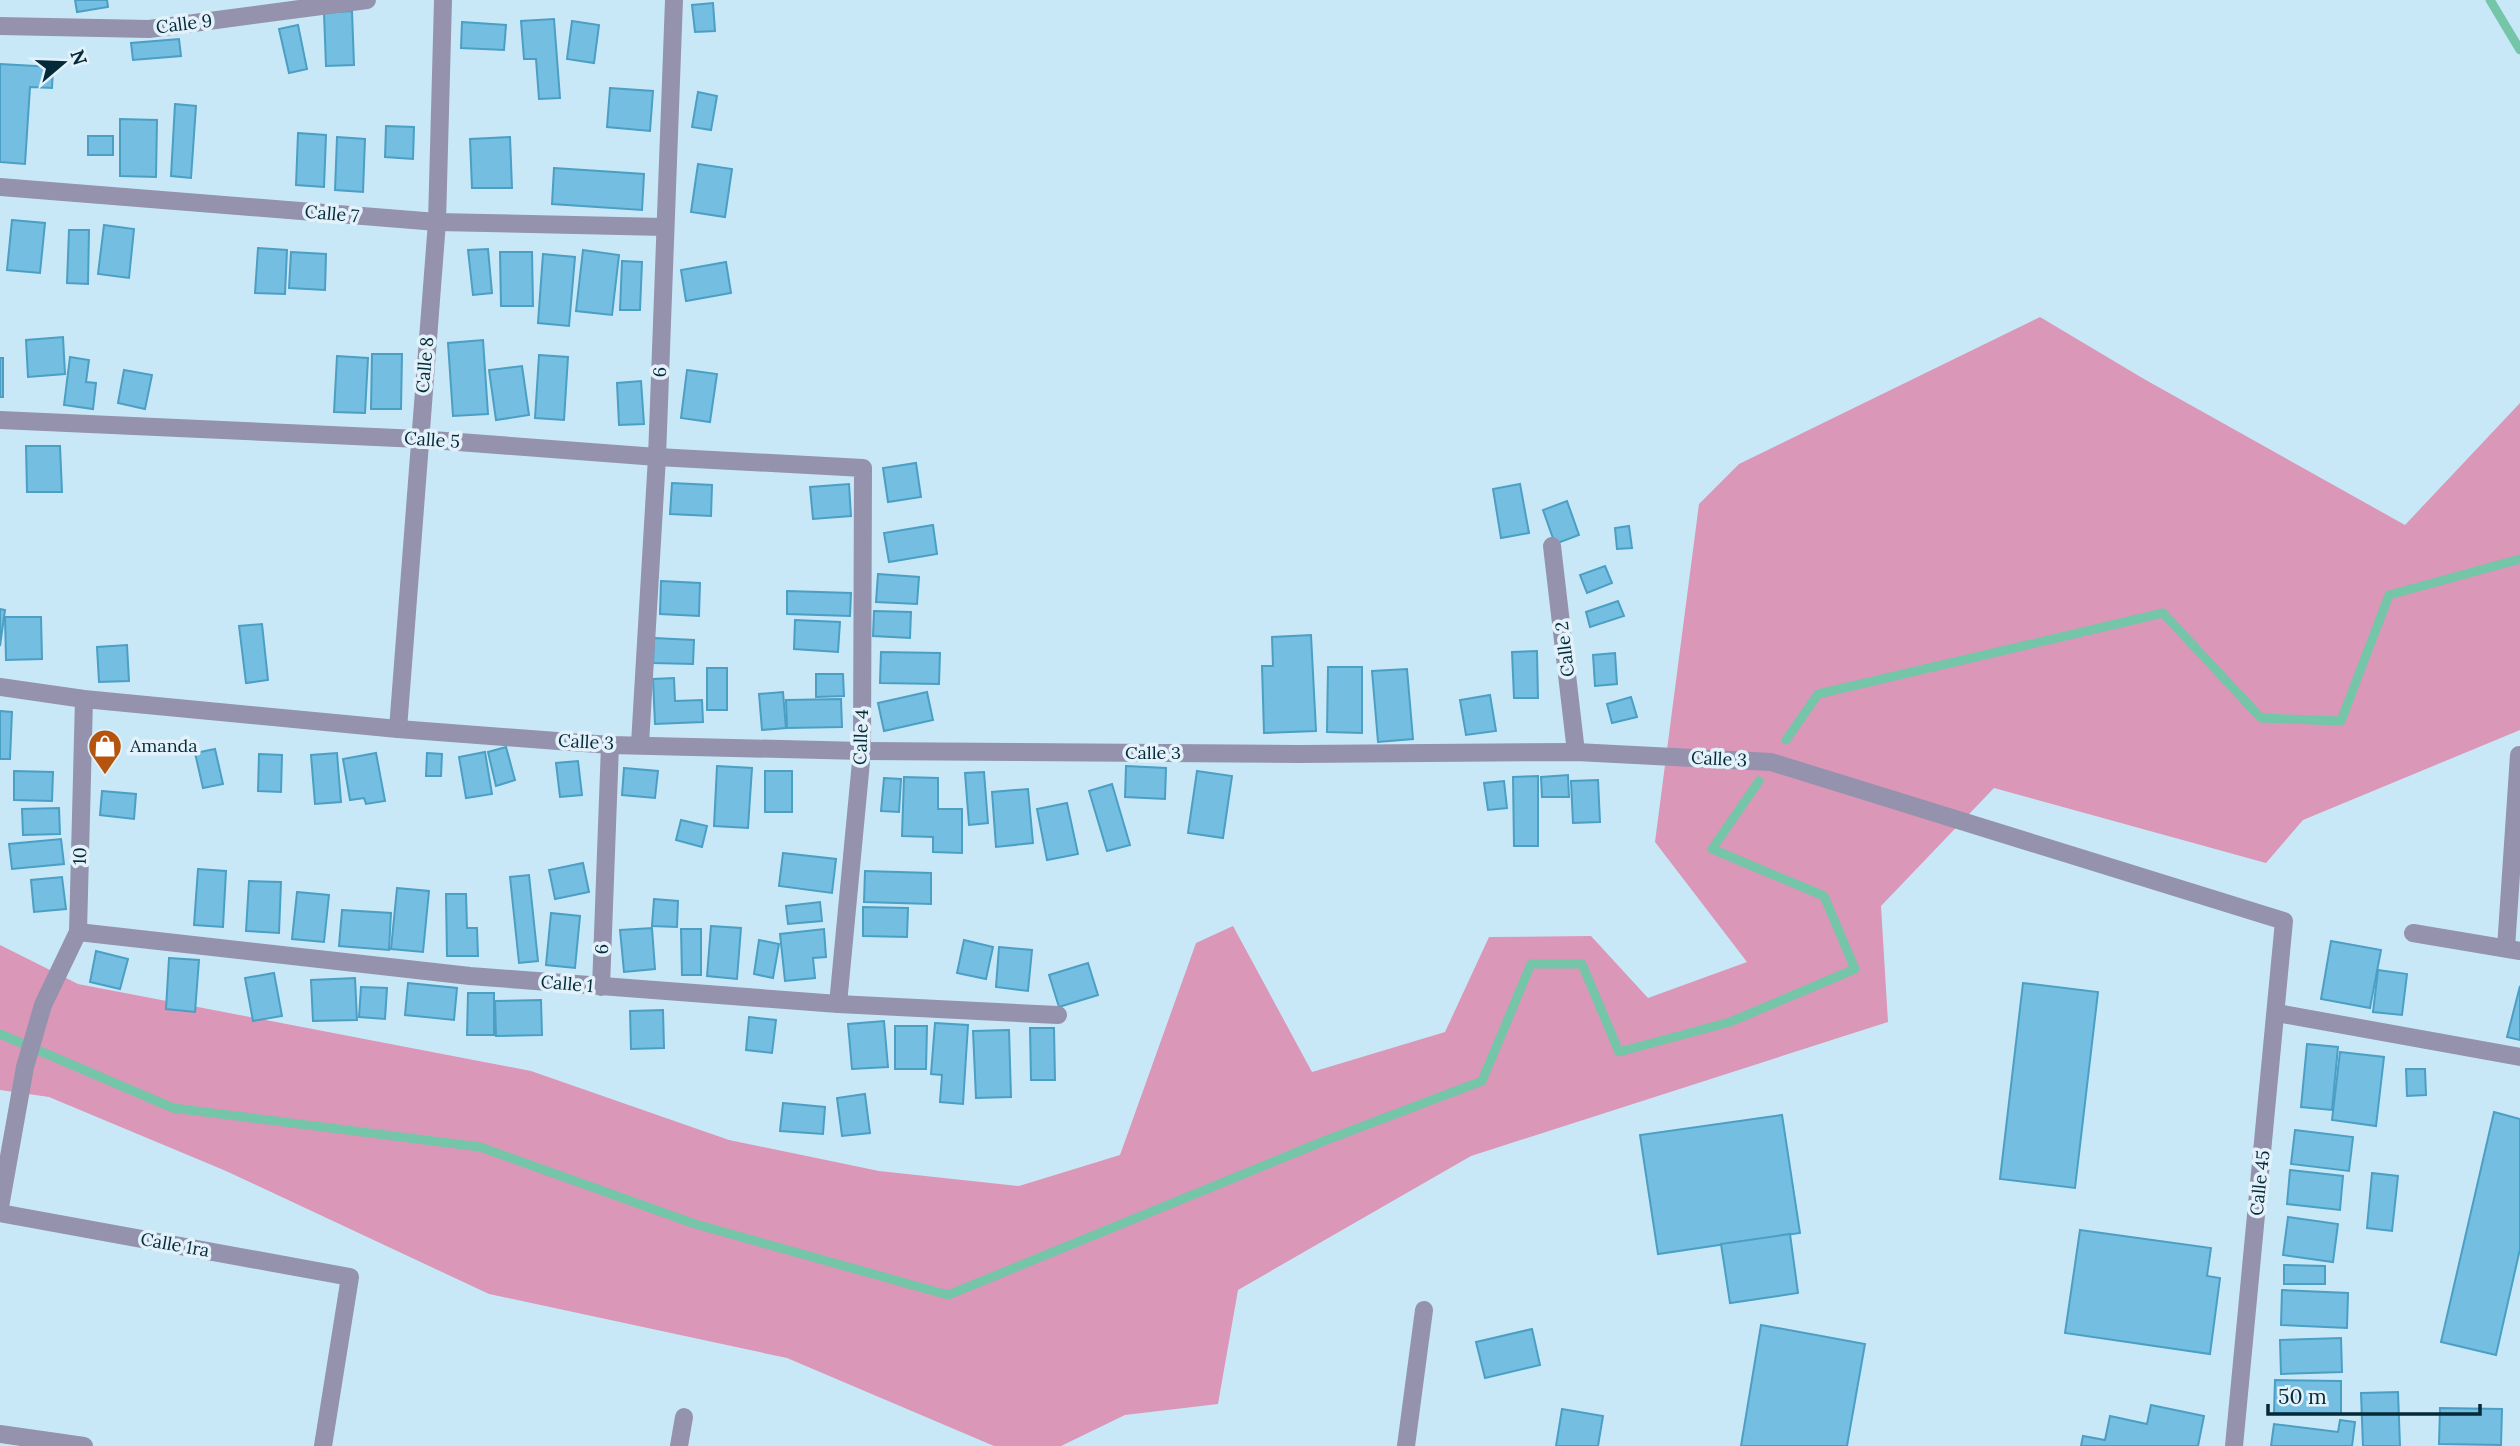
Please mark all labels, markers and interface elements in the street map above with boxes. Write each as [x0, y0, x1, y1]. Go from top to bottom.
street label: Calle 9 [154, 9, 213, 38]
north arrow [28, 28, 98, 98]
text: N [65, 47, 93, 69]
street label: Calle 7 [304, 200, 360, 227]
street label: Calle 8 [411, 336, 438, 394]
street label: 6 [648, 366, 671, 378]
street label: Calle 5 [403, 426, 461, 453]
street label: Calle 2 [1550, 620, 1579, 678]
street label: Calle 4 [848, 708, 873, 765]
shop icon: Amanda [86, 727, 124, 776]
street label: Calle 3 [557, 729, 615, 754]
place label: Amanda [129, 734, 198, 757]
street label: Calle 3 [1125, 741, 1181, 764]
street label: Calle 3 [1690, 746, 1748, 771]
street label: 10 [68, 847, 91, 865]
street label: 6 [590, 943, 613, 955]
street label: Calle 1 [540, 970, 594, 997]
street label: Calle 45 [2245, 1149, 2274, 1217]
street label: Calle 1ra [139, 1227, 211, 1262]
scale bar [2268, 1372, 2480, 1416]
text: 50 m [2278, 1383, 2327, 1410]

